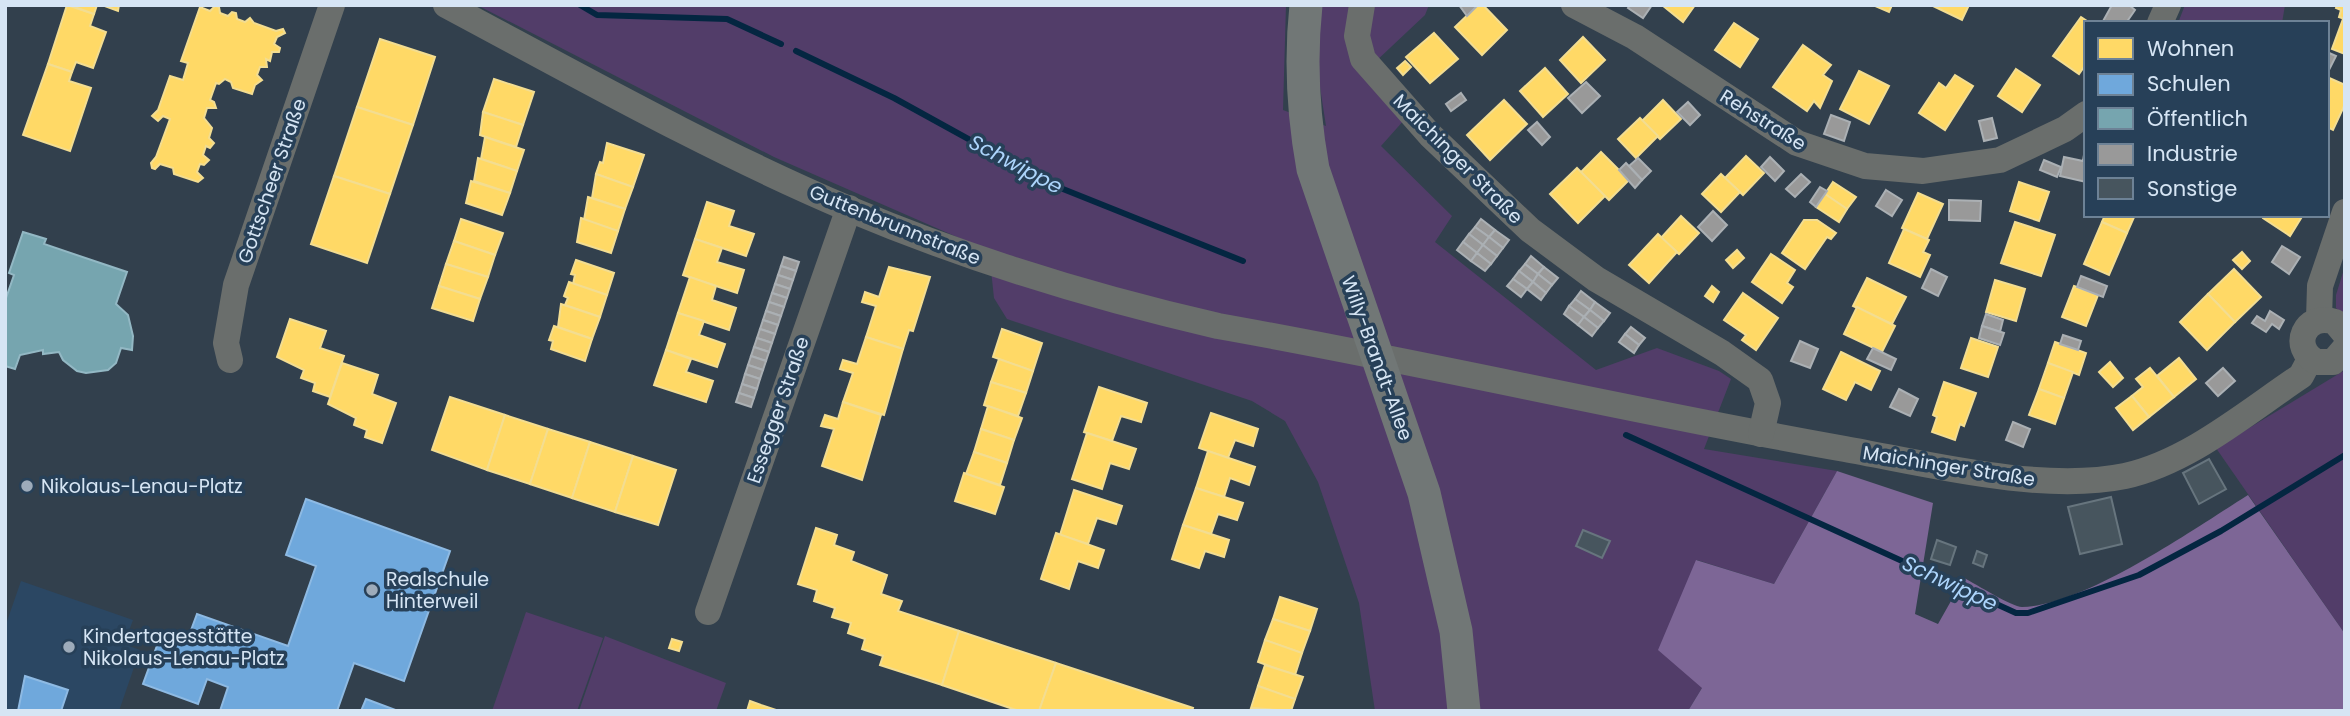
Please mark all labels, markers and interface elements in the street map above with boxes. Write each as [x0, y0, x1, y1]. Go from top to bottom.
legend [2084, 21, 2329, 217]
text: Wohnen [2147, 34, 2234, 63]
text: Schulen [2147, 69, 2231, 98]
street label: Rehstraße [1715, 83, 1811, 157]
street label: Maichinger Straße [1387, 88, 1529, 230]
street label: Gottscheer Straße [231, 95, 313, 267]
text: Öffentlich [2147, 104, 2248, 133]
water label: Schwippe [964, 127, 1068, 201]
text: Industrie [2147, 139, 2238, 168]
text: Sonstige [2147, 174, 2237, 203]
street label: Guttenbrunnstraße [805, 178, 985, 272]
street label: Willy-Brandt-Allee [1335, 272, 1419, 444]
street label: Essegger Straße [740, 333, 816, 487]
street label: Maichinger Straße [1861, 439, 2037, 493]
place label: Nikolaus-Lenau-Platz [41, 473, 243, 500]
marker: Nikolaus-Lenau-Platz [19, 478, 35, 494]
water label: Schwippe [1898, 548, 2002, 618]
place label: Realschule Hinterweil [386, 566, 489, 615]
marker: Realschule Hinterweil [364, 582, 380, 598]
place label: Kindertagesstätte Nikolaus-Lenau-Platz [83, 623, 285, 672]
marker: Kindertagesstätte Nikolaus-Lenau-Platz [61, 639, 77, 655]

